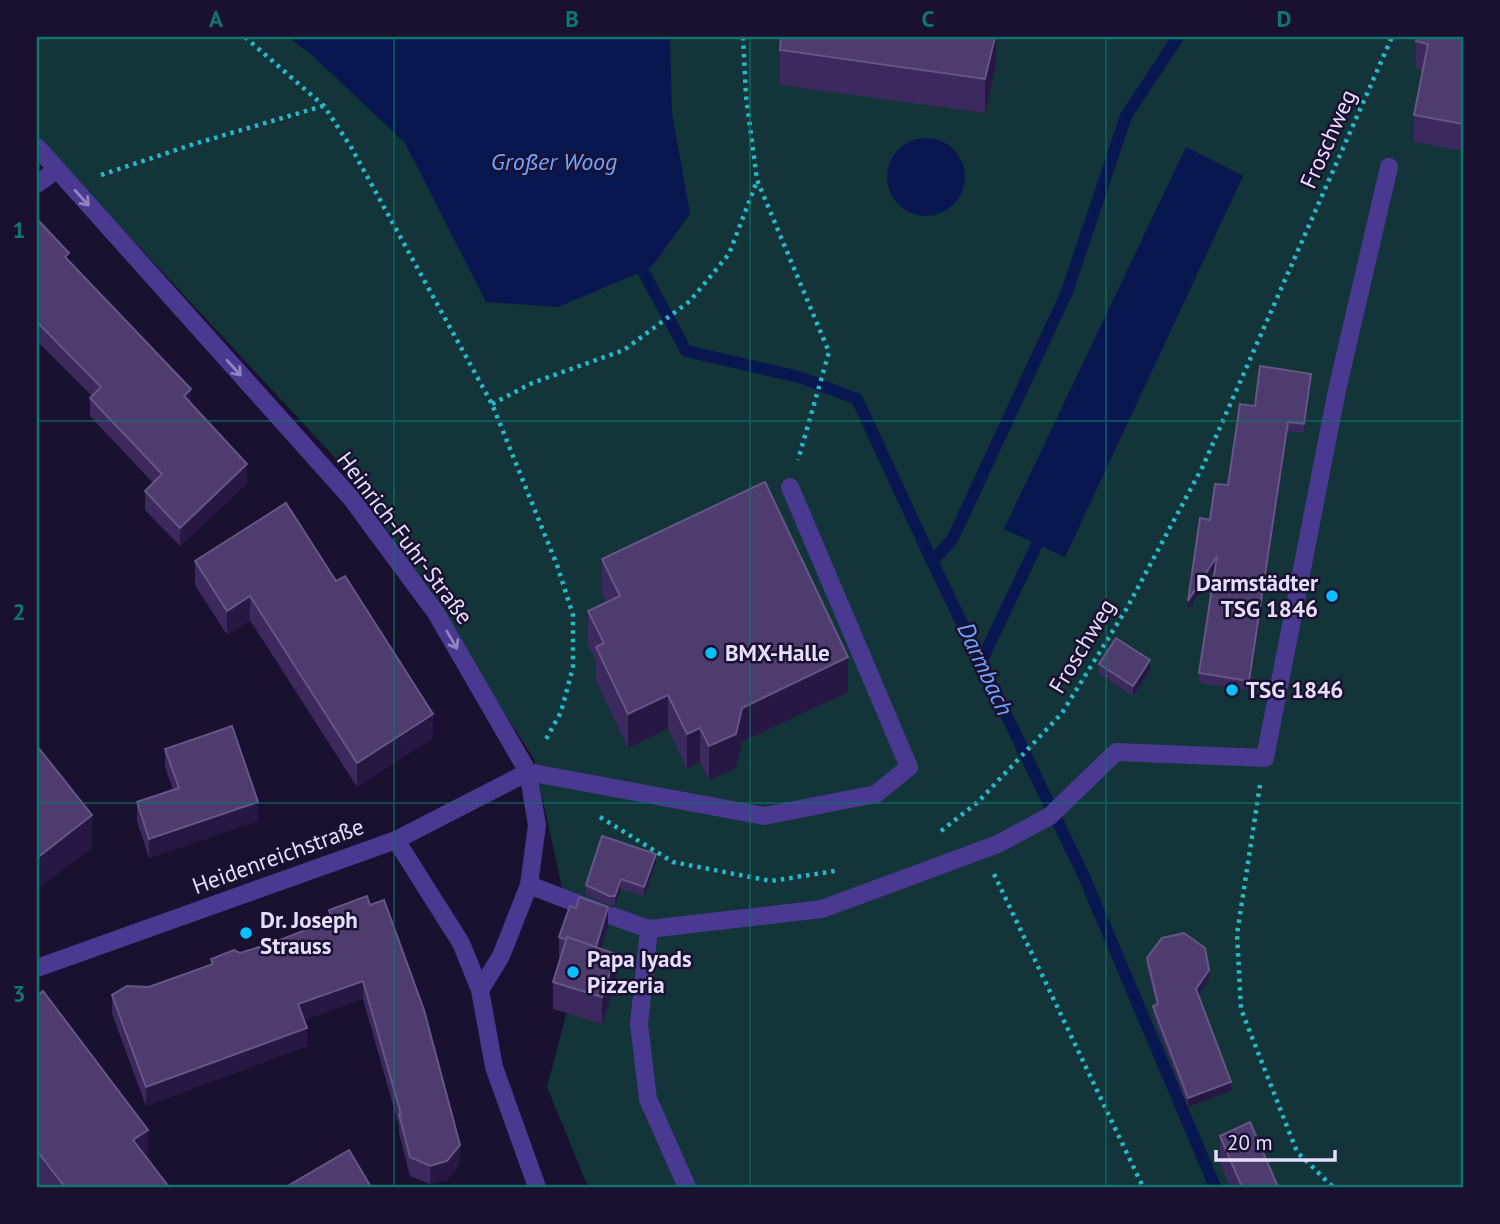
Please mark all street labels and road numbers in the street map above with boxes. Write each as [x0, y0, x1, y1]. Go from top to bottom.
street label: Froschweg [1293, 85, 1362, 193]
street label: Heinrich-Fuhr-Straße [331, 446, 480, 630]
street label: Froschweg [1042, 593, 1121, 698]
street label: Heidenreichstraße [188, 811, 368, 900]

